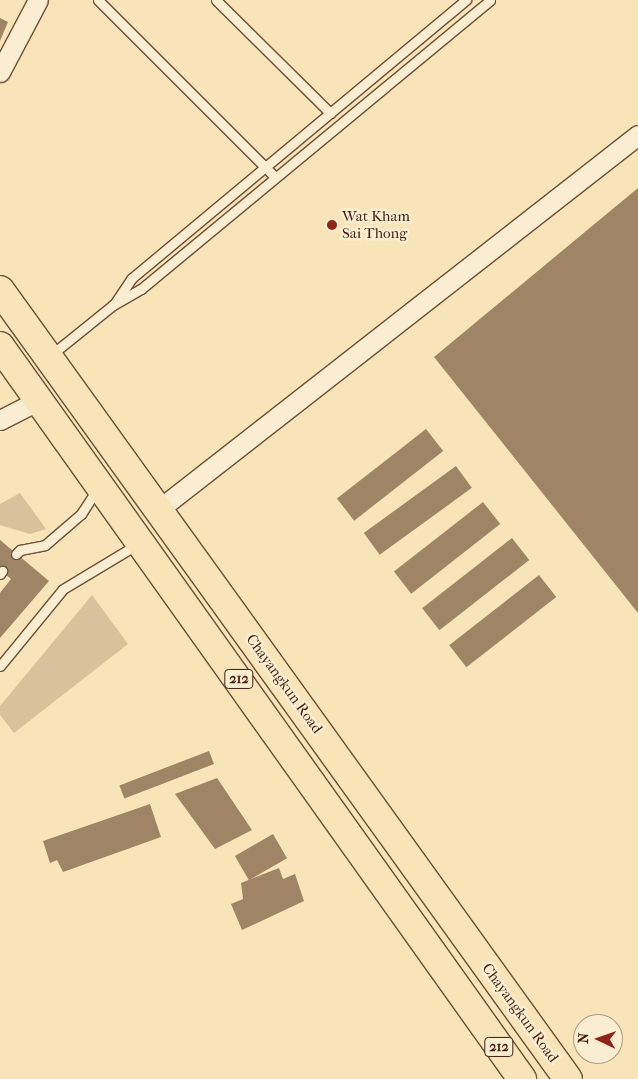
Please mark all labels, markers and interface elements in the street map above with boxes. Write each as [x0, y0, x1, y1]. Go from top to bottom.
place label: Wat Kham Sai Thong [342, 207, 410, 242]
marker: Wat Kham Sai Thong [326, 219, 338, 231]
street label: Chayangkun Road [242, 631, 326, 737]
road number: 212 [224, 668, 254, 691]
street label: Chayangkun Road [478, 960, 562, 1066]
north arrow [573, 1014, 623, 1064]
text: N [575, 1032, 592, 1044]
road number: 212 [484, 1036, 514, 1058]

